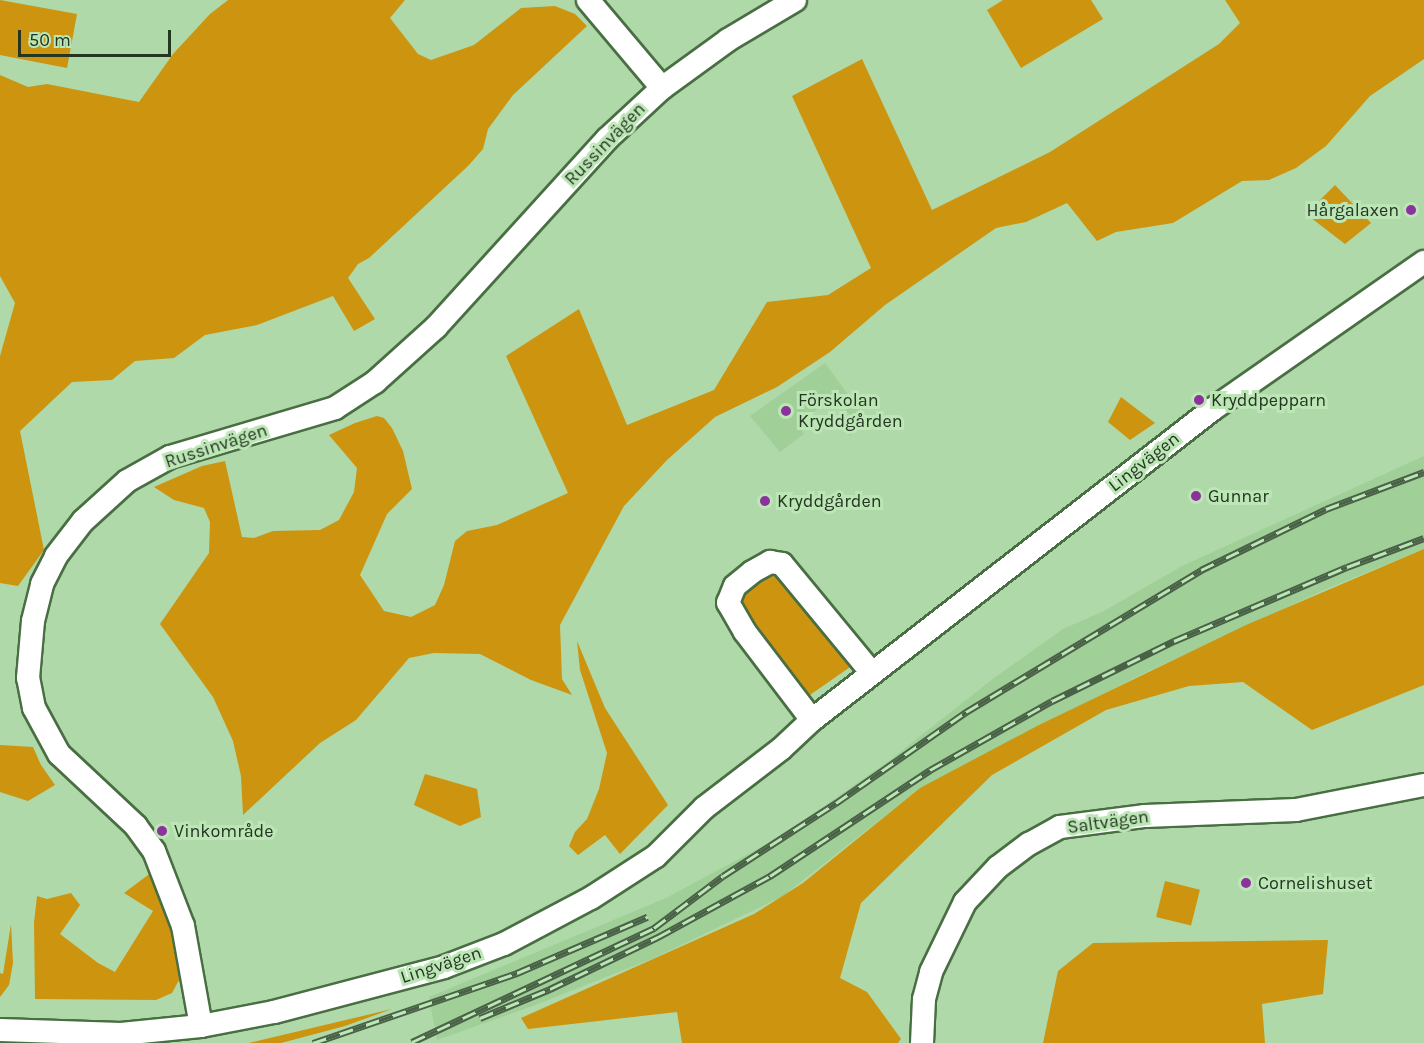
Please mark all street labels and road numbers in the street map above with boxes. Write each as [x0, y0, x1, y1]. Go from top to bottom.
street label: Russinvägen [560, 98, 650, 190]
street label: Russinvägen [162, 419, 270, 473]
street label: Lingvägen [1104, 428, 1184, 496]
street label: Saltvägen [1066, 806, 1150, 838]
street label: Lingvägen [398, 942, 484, 988]

